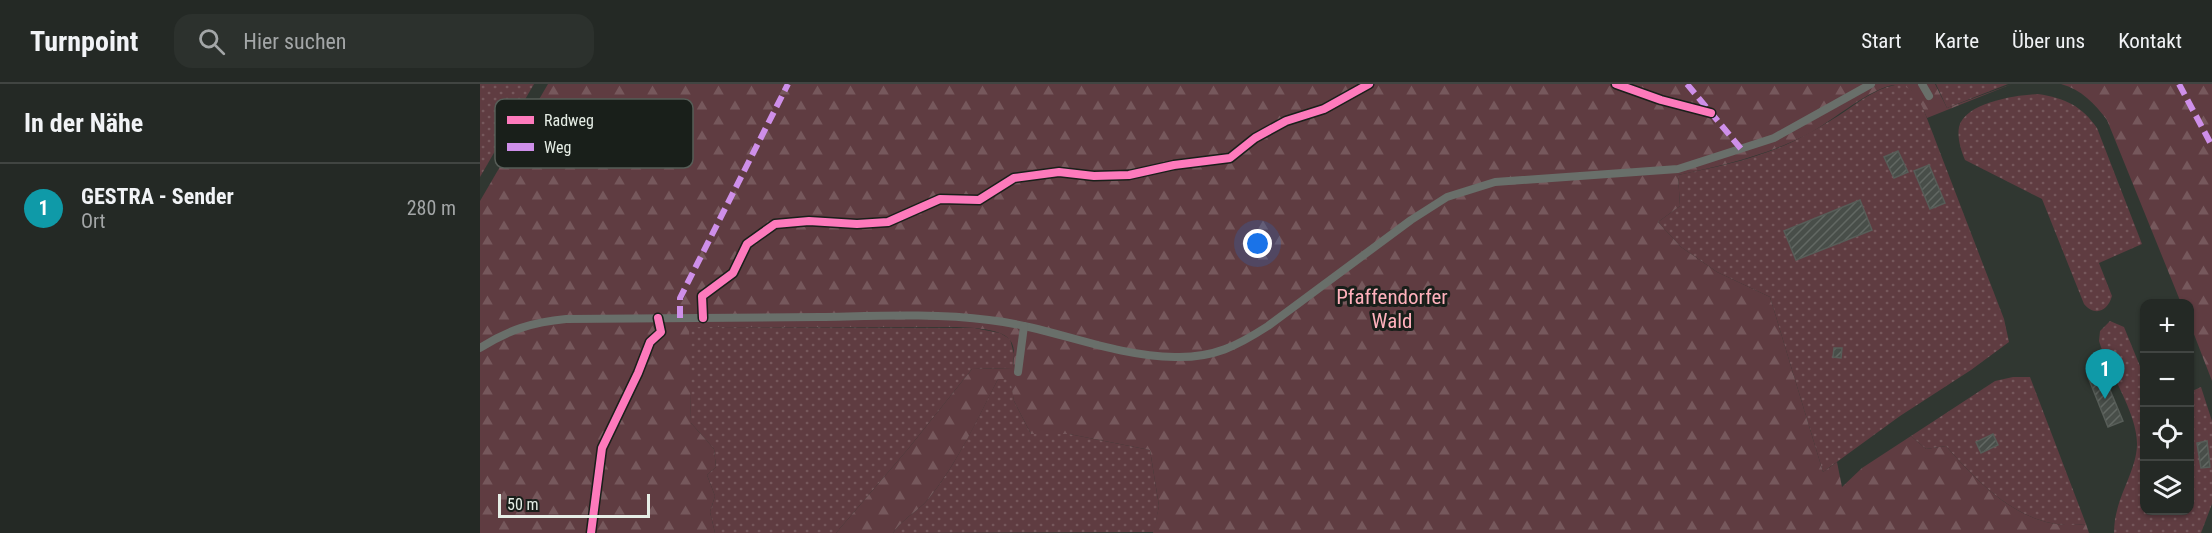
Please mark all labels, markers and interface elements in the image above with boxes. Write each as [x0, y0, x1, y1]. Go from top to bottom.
search box [174, 14, 594, 68]
text: Turnpoint [30, 25, 138, 58]
icon: search [195, 25, 228, 58]
text: Hier suchen [243, 29, 347, 54]
text: Start [1861, 29, 1902, 53]
text: Karte [1935, 29, 1979, 53]
text: Über uns [2012, 29, 2085, 53]
text: Kontakt [2118, 29, 2182, 53]
legend [495, 99, 693, 168]
text: In der Nähe [24, 108, 143, 138]
text: Radweg [544, 111, 594, 130]
text: Weg [544, 138, 571, 157]
text: GESTRA - Sender [81, 184, 234, 209]
text: 1 [38, 196, 49, 220]
text: 280 m [407, 196, 456, 220]
text: Ort [81, 209, 106, 233]
your location [1243, 229, 1272, 258]
park label: Pfaffendorfer Wald [1336, 285, 1448, 333]
map controls [2140, 299, 2194, 515]
button: + [2140, 299, 2194, 353]
pin: 1 [2086, 350, 2124, 399]
button: − [2140, 353, 2194, 407]
button: locate [2140, 407, 2194, 461]
button: layers [2140, 461, 2194, 515]
scale bar [498, 491, 650, 518]
text: 50 m [507, 495, 539, 514]

